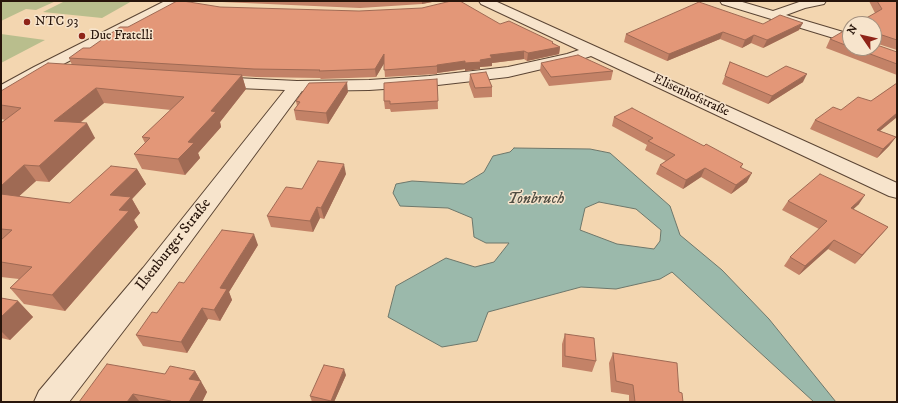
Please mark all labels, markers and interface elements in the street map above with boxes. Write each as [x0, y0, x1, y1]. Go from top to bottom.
place label: NTC 93 [35, 14, 78, 30]
north arrow [842, 16, 882, 56]
marker: NTC 93 [22, 17, 32, 27]
text: N [845, 22, 861, 38]
place label: Due Fratelli [90, 28, 153, 44]
marker: Due Fratelli [77, 31, 87, 41]
street label: Elisenhofstraße [650, 72, 732, 120]
water label: Tonbruch [508, 190, 564, 210]
street label: Ilsenburger Straße [132, 195, 216, 295]

